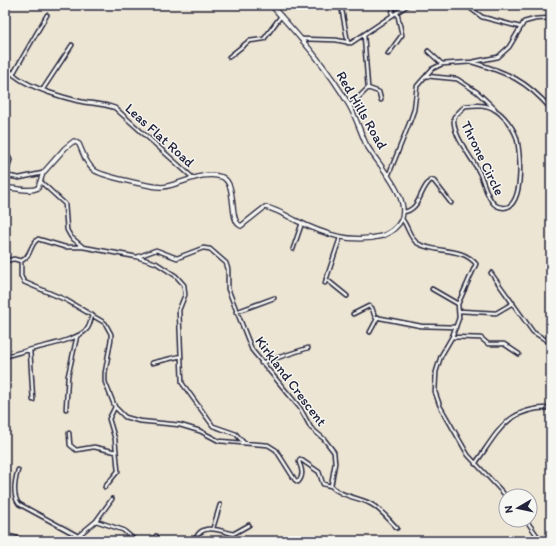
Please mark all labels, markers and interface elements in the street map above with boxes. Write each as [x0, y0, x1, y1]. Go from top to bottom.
street label: Red Hills Road [332, 68, 391, 153]
street label: Leas Flat Road [122, 100, 198, 171]
street label: Throne Circle [457, 118, 508, 198]
street label: Kirkland Crescent [251, 333, 330, 430]
north arrow [498, 488, 538, 528]
text: N [502, 505, 516, 514]

